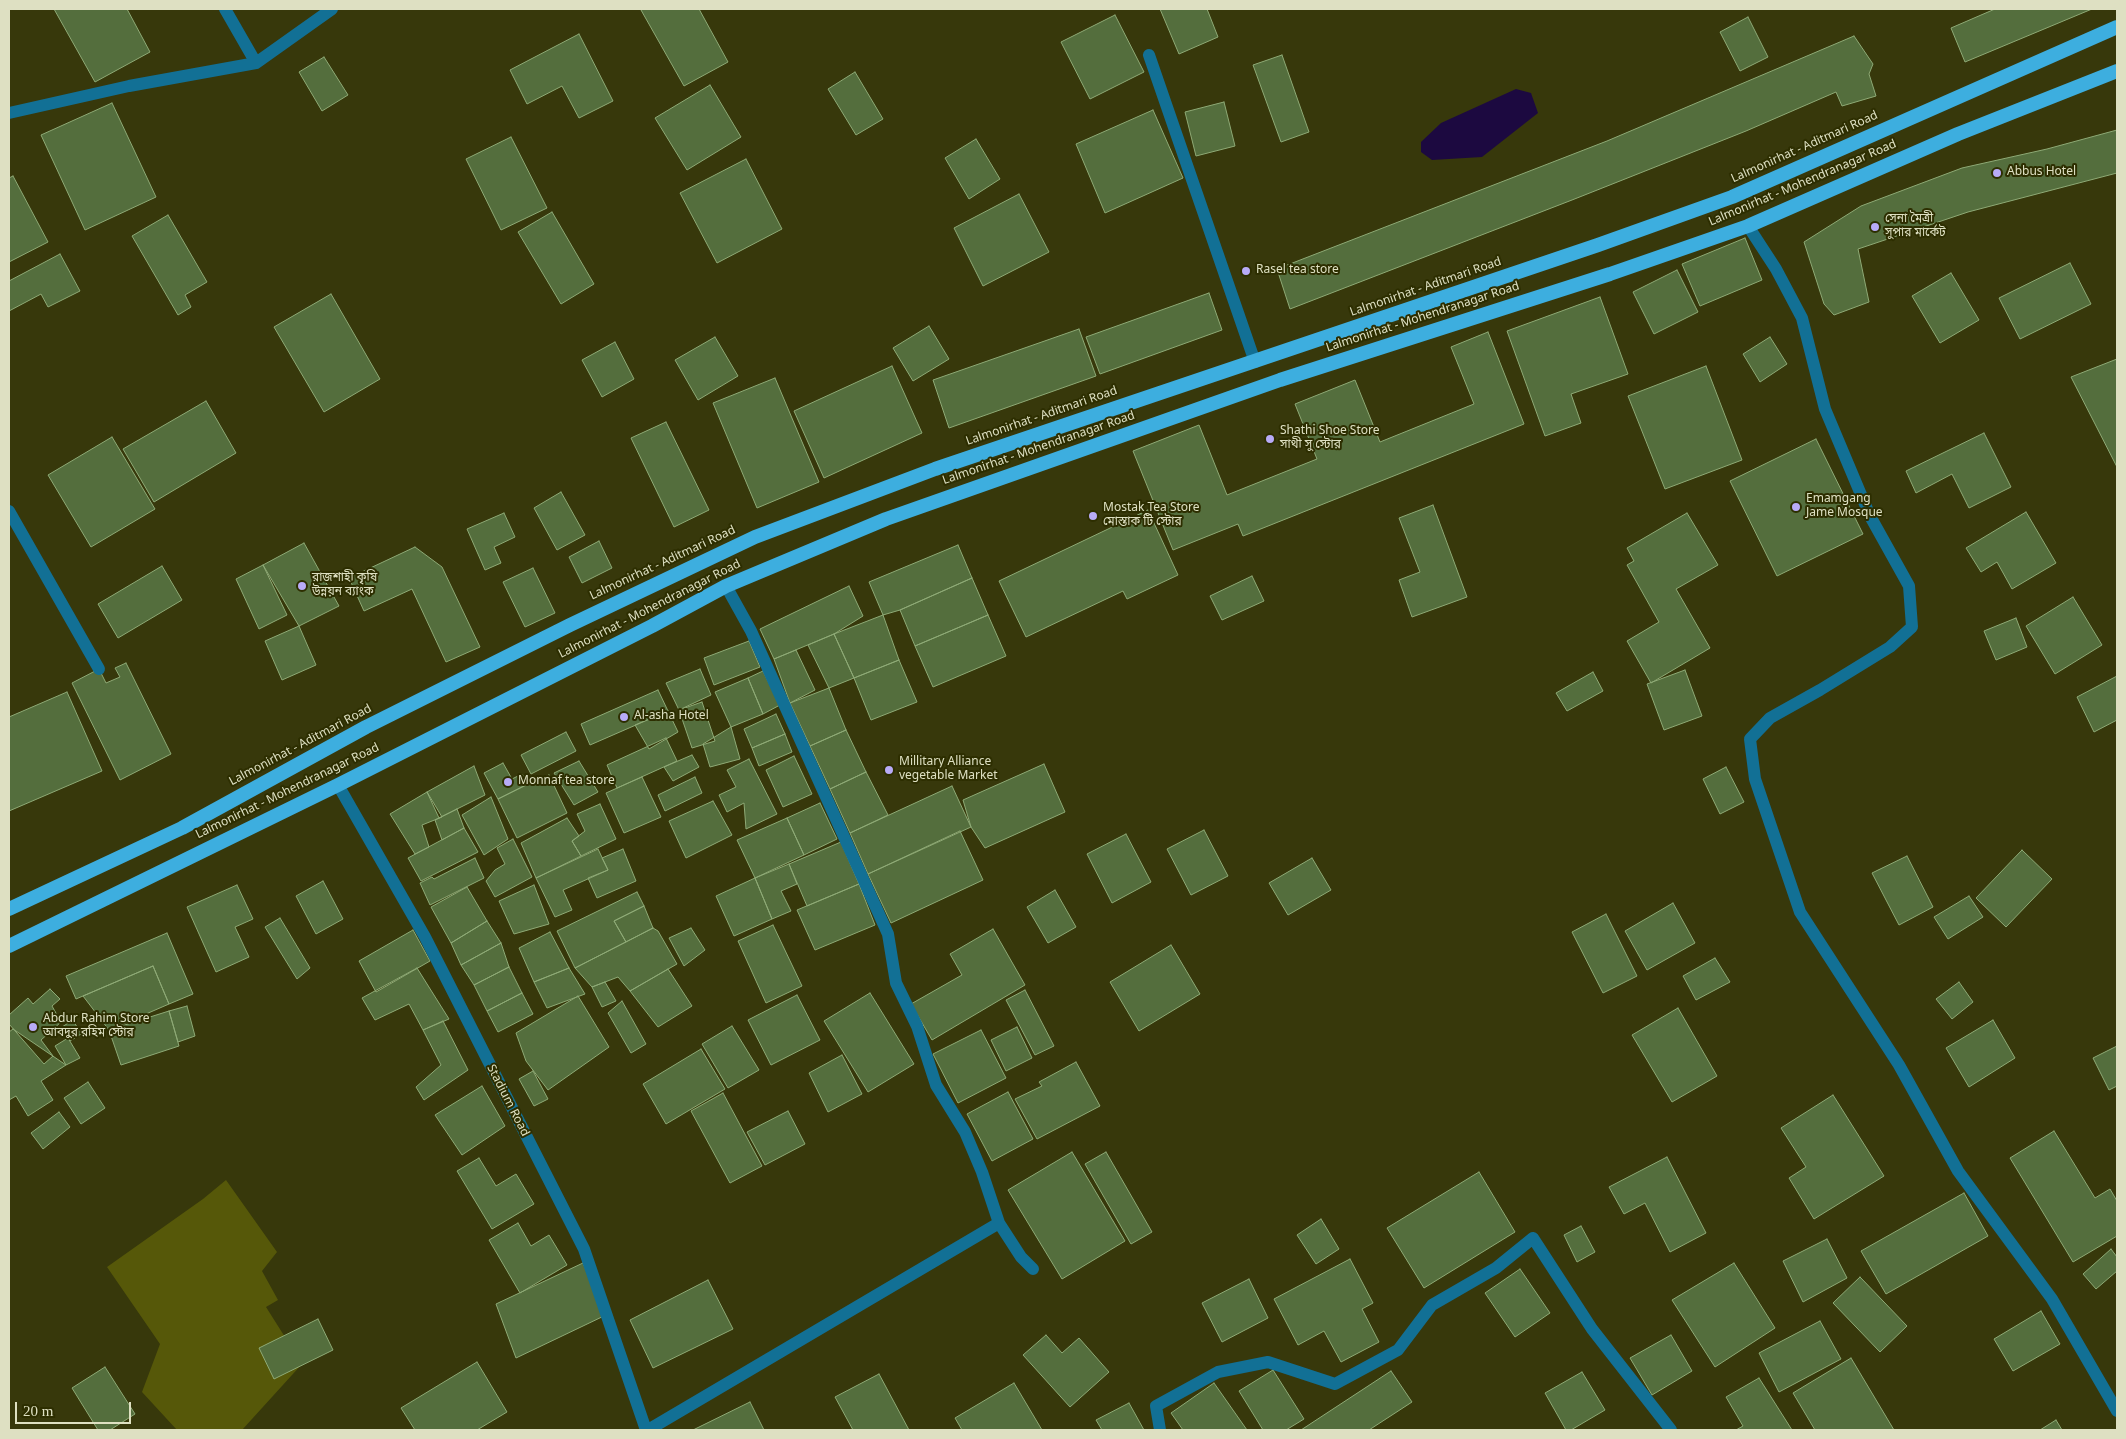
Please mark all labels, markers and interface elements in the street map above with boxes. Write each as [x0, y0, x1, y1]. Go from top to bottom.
street label: Lalmonirhat - Aditmari Road [1729, 109, 1881, 187]
street label: Lalmonirhat - Mohendranagar Road [1707, 138, 1899, 230]
place label: Abbus Hotel [2007, 166, 2076, 180]
marker: Abbus Hotel [1991, 167, 2003, 179]
place label: সেনা মৈত্রী সুপার মার্কেট [1885, 213, 1946, 241]
marker: সেনা মৈত্রী সুপার মার্কেট [1869, 221, 1881, 233]
street label: Lalmonirhat - Aditmari Road [1348, 255, 1504, 321]
place label: Rasel tea store [1256, 264, 1339, 278]
marker: Rasel tea store [1240, 265, 1252, 277]
street label: Lalmonirhat - Mohendranagar Road [1325, 280, 1521, 356]
street label: Lalmonirhat - Aditmari Road [964, 384, 1120, 450]
street label: Lalmonirhat - Mohendranagar Road [941, 409, 1137, 489]
place label: Shathi Shoe Store সাথী সু স্টোর [1280, 425, 1380, 453]
marker: Shathi Shoe Store সাথী সু স্টোর [1264, 433, 1276, 445]
place label: Emamgang Jame Mosque [1806, 493, 1883, 521]
marker: Emamgang Jame Mosque [1790, 501, 1802, 513]
place label: Mostak Tea Store মোস্তাক টি স্টোর [1103, 502, 1200, 530]
marker: Mostak Tea Store মোস্তাক টি স্টোর [1087, 510, 1099, 522]
street label: Lalmonirhat - Aditmari Road [588, 524, 738, 604]
street label: Lalmonirhat - Mohendranagar Road [557, 558, 743, 662]
place label: রাজশাহী কৃষি উন্নয়ন ব্যাংক [312, 572, 377, 600]
marker: রাজশাহী কৃষি উন্নয়ন ব্যাংক [296, 580, 308, 592]
street label: Lalmonirhat - Aditmari Road [227, 702, 375, 790]
place label: Al-asha Hotel [634, 710, 709, 724]
marker: Al-asha Hotel [618, 711, 630, 723]
street label: Lalmonirhat - Mohendranagar Road [194, 741, 382, 843]
place label: Millitary Alliance vegetable Market [899, 756, 998, 784]
marker: Millitary Alliance vegetable Market [883, 764, 895, 776]
place label: Monnaf tea store [518, 775, 615, 789]
marker: Monnaf tea store [502, 776, 514, 788]
place label: Abdur Rahim Store আবদুর রহিম স্টোর [43, 1013, 150, 1041]
marker: Abdur Rahim Store আবদুর রহিম স্টোর [27, 1021, 39, 1033]
street label: Stadium Road [483, 1063, 531, 1139]
scale bar [18, 1392, 134, 1424]
text: 20 m [23, 1403, 53, 1419]

